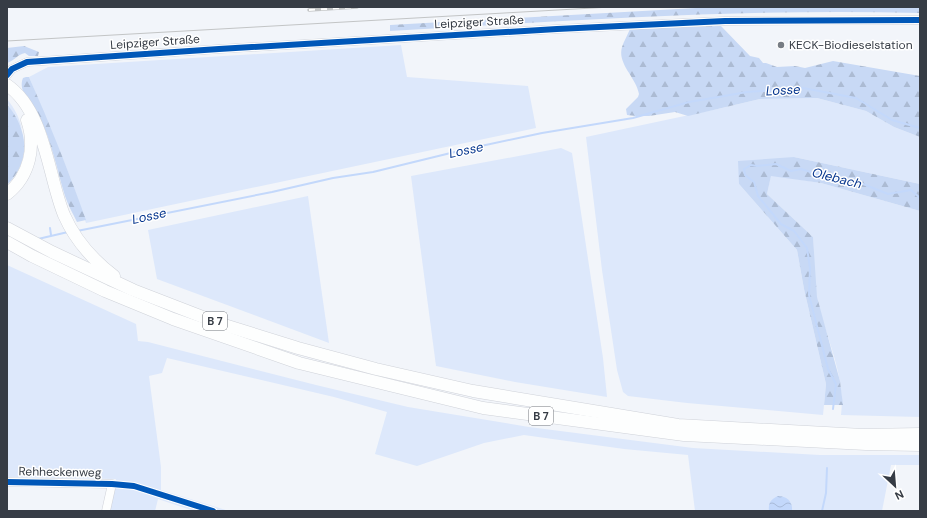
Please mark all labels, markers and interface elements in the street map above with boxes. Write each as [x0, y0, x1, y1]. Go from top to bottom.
street label: Leipziger Straße [434, 12, 524, 32]
street label: Leipziger Straße [110, 31, 201, 53]
place label: KECK-Biodieselstation [789, 37, 913, 53]
marker: KECK-Biodieselstation [776, 40, 786, 50]
water label: Losse [765, 81, 801, 99]
water label: Losse [447, 138, 485, 162]
water label: Olebach [810, 164, 864, 192]
water label: Losse [130, 204, 168, 228]
road number: B 7 [203, 312, 227, 330]
road number: B 7 [529, 407, 553, 425]
street label: Rehheckenweg [18, 463, 102, 481]
north arrow [875, 466, 915, 506]
text: N [893, 487, 906, 503]

